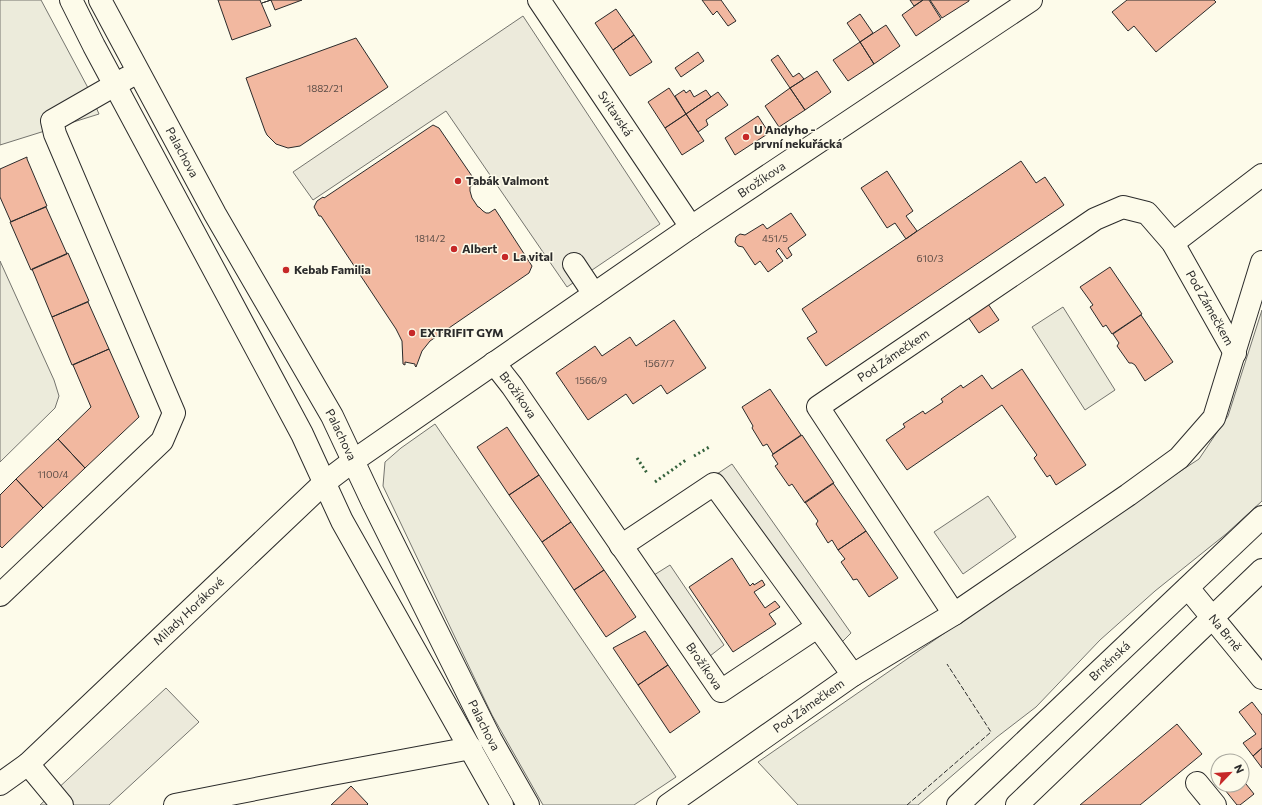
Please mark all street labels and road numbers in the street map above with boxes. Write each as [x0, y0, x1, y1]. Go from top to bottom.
street label: Svitavská [596, 88, 636, 139]
street label: Palachova [164, 124, 202, 180]
street label: Brožíkova [735, 158, 787, 200]
street label: Pod Zámečkem [1184, 268, 1237, 348]
street label: Pod Zámečkem [854, 326, 932, 384]
street label: Brožíkova [497, 368, 540, 421]
street label: Palachova [323, 406, 360, 462]
street label: Milady Horákové [150, 574, 226, 647]
street label: Na Brně [1206, 611, 1245, 653]
street label: Brněnská [1086, 638, 1132, 683]
street label: Brožíkova [684, 639, 726, 692]
street label: Pod Zámečkem [770, 675, 846, 735]
street label: Palachova [466, 697, 504, 753]

